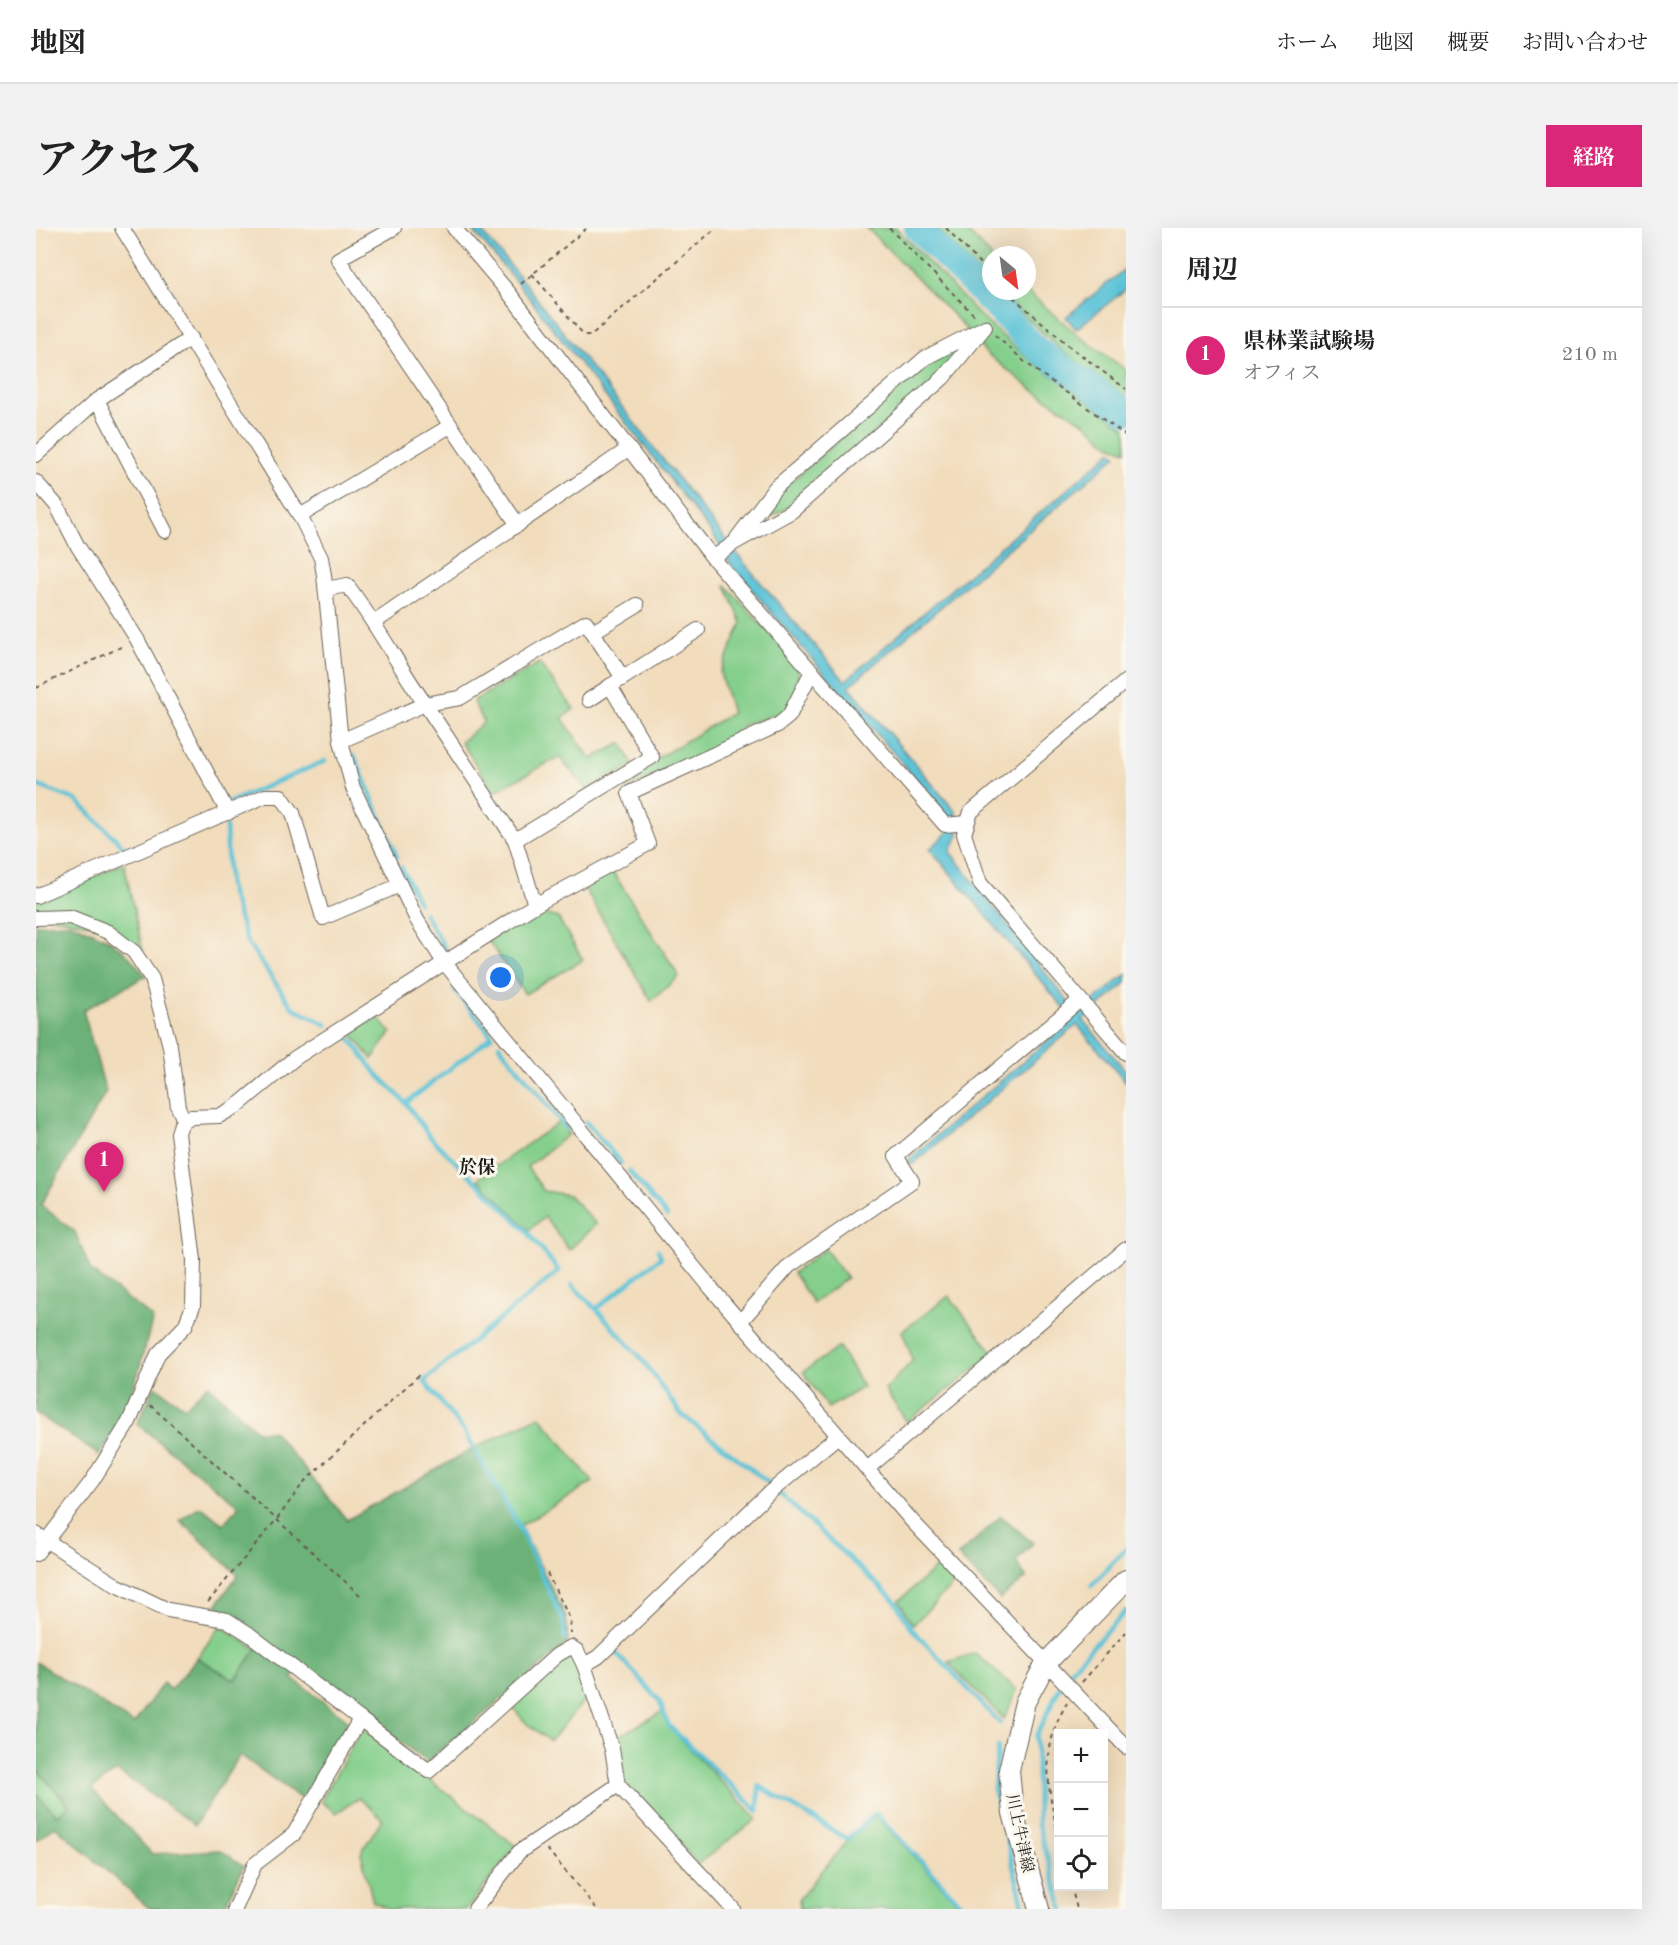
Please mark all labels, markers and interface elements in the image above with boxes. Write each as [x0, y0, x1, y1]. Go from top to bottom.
text: 地図 [30, 31, 86, 59]
text: ホーム [1276, 33, 1339, 54]
text: 地図 [1372, 33, 1414, 54]
text: 概要 [1447, 33, 1489, 54]
text: お問い合わせ [1522, 33, 1648, 54]
button: 経路 [1546, 125, 1642, 187]
text: アクセス [36, 141, 203, 183]
north arrow [982, 246, 1036, 300]
text: 周辺 [1186, 258, 1238, 284]
text: 県林業試験場 [1243, 331, 1375, 353]
text: 1 [1200, 345, 1211, 365]
text: 210 m [1562, 345, 1618, 365]
text: オフィス [1243, 364, 1321, 384]
your location [486, 963, 515, 992]
pin: 1 [84, 1142, 124, 1192]
district label: 於保 [459, 1157, 495, 1177]
map controls [1054, 1729, 1108, 1891]
button: + [1054, 1729, 1108, 1783]
button: − [1054, 1783, 1108, 1837]
street label: 川上牛津線 [1003, 1792, 1037, 1874]
button: locate [1054, 1837, 1108, 1891]

